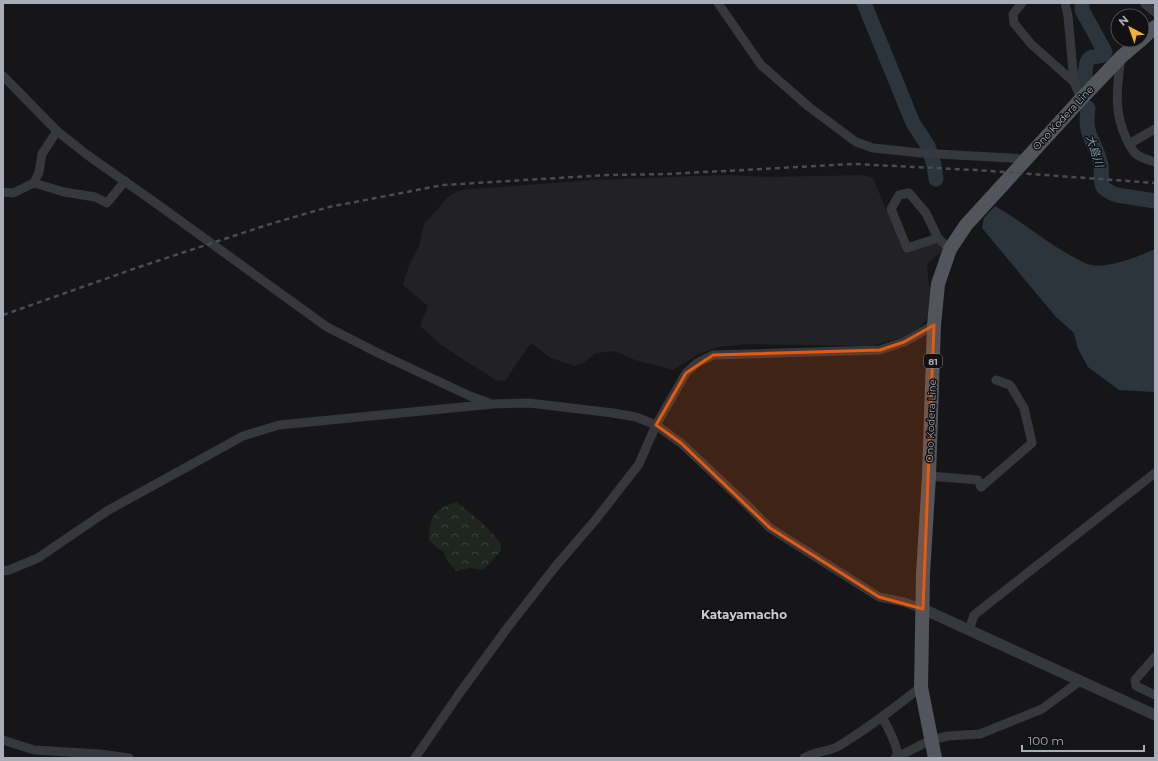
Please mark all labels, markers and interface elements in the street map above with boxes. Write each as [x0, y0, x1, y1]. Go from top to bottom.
north arrow [1110, 8, 1150, 48]
text: N [1115, 12, 1131, 29]
street label: Ono Kodera Line [1030, 83, 1096, 153]
water label: 大島川 [1083, 133, 1107, 170]
road number: 81 [924, 354, 942, 368]
street label: Ono Kodera Line [923, 379, 939, 463]
district label: Katayamacho [701, 607, 787, 622]
scale bar [1022, 727, 1144, 753]
text: 100 m [1028, 733, 1064, 748]

